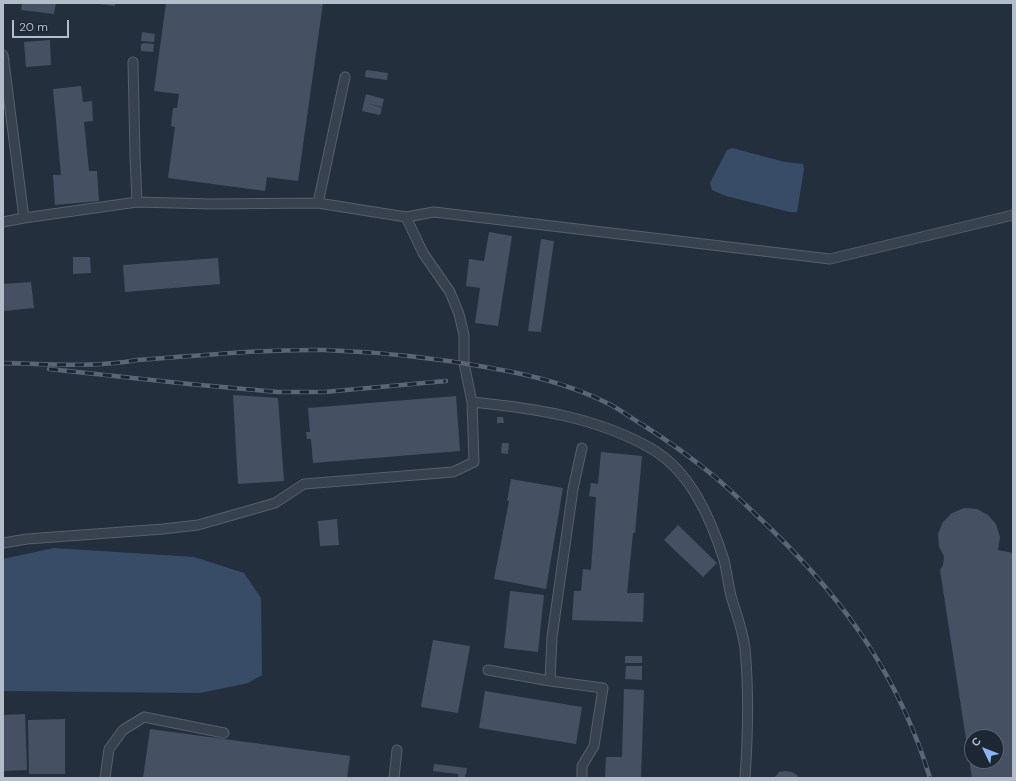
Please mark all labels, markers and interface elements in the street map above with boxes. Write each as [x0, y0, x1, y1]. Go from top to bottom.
scale bar [14, 12, 71, 38]
text: 20 m [19, 19, 48, 35]
north arrow [964, 729, 1004, 769]
text: С [968, 734, 984, 749]

